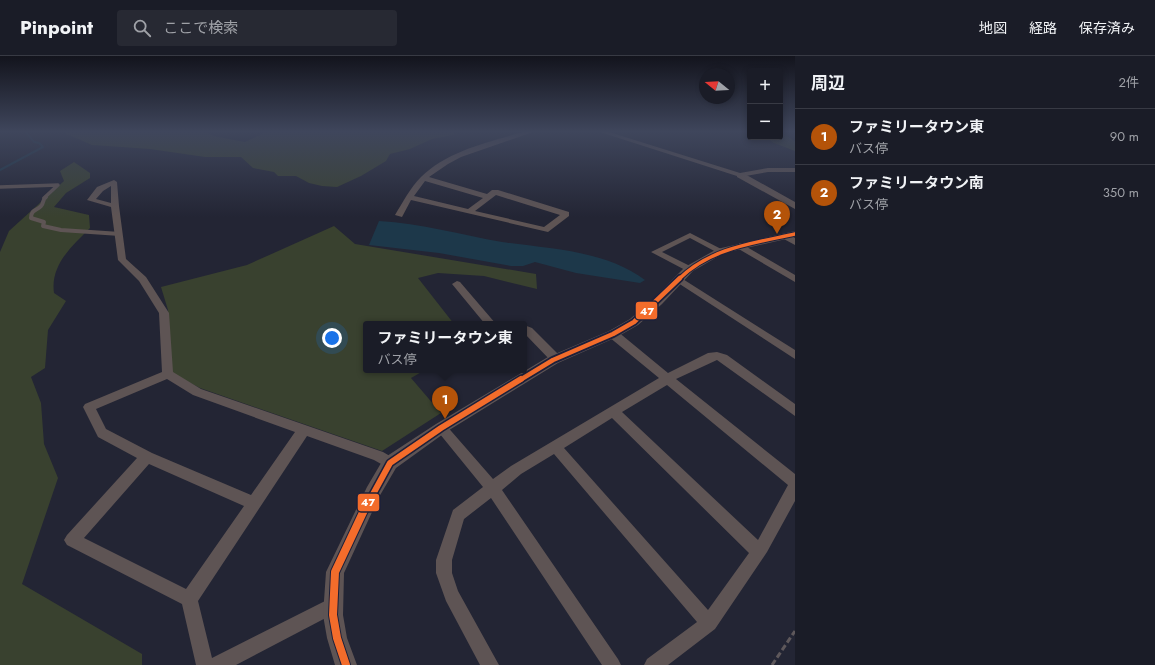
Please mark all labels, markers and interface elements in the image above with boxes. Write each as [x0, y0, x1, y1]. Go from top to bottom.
search box [117, 10, 397, 46]
text: Pinpoint [20, 14, 93, 41]
icon: search [131, 17, 153, 39]
text: ここで検索 [163, 17, 238, 39]
text: 地図 [979, 18, 1007, 38]
text: 経路 [1029, 18, 1057, 38]
text: 保存済み [1079, 18, 1135, 38]
north arrow [699, 68, 735, 104]
map controls [747, 68, 783, 140]
button: + [747, 68, 783, 104]
text: 周辺 [811, 71, 845, 95]
text: 2件 [1119, 73, 1139, 92]
button: − [747, 104, 783, 140]
text: ファミリータウン東 [849, 116, 984, 138]
text: 1 [821, 127, 827, 146]
text: 90 m [1110, 127, 1139, 146]
text: バス停 [849, 139, 888, 158]
text: ファミリータウン南 [849, 172, 984, 194]
text: 2 [820, 183, 828, 202]
text: 350 m [1103, 183, 1139, 202]
text: バス停 [849, 195, 888, 214]
pin: 2 [764, 201, 790, 234]
line badge: 47 [635, 301, 658, 320]
text: 47 [640, 303, 655, 319]
popup [363, 321, 527, 373]
text: ファミリータウン東 [377, 327, 513, 349]
your location [322, 328, 342, 348]
text: バス停 [377, 350, 417, 369]
pin: 1 [432, 386, 458, 419]
line badge: 47 [357, 493, 380, 512]
text: 47 [361, 494, 376, 510]

